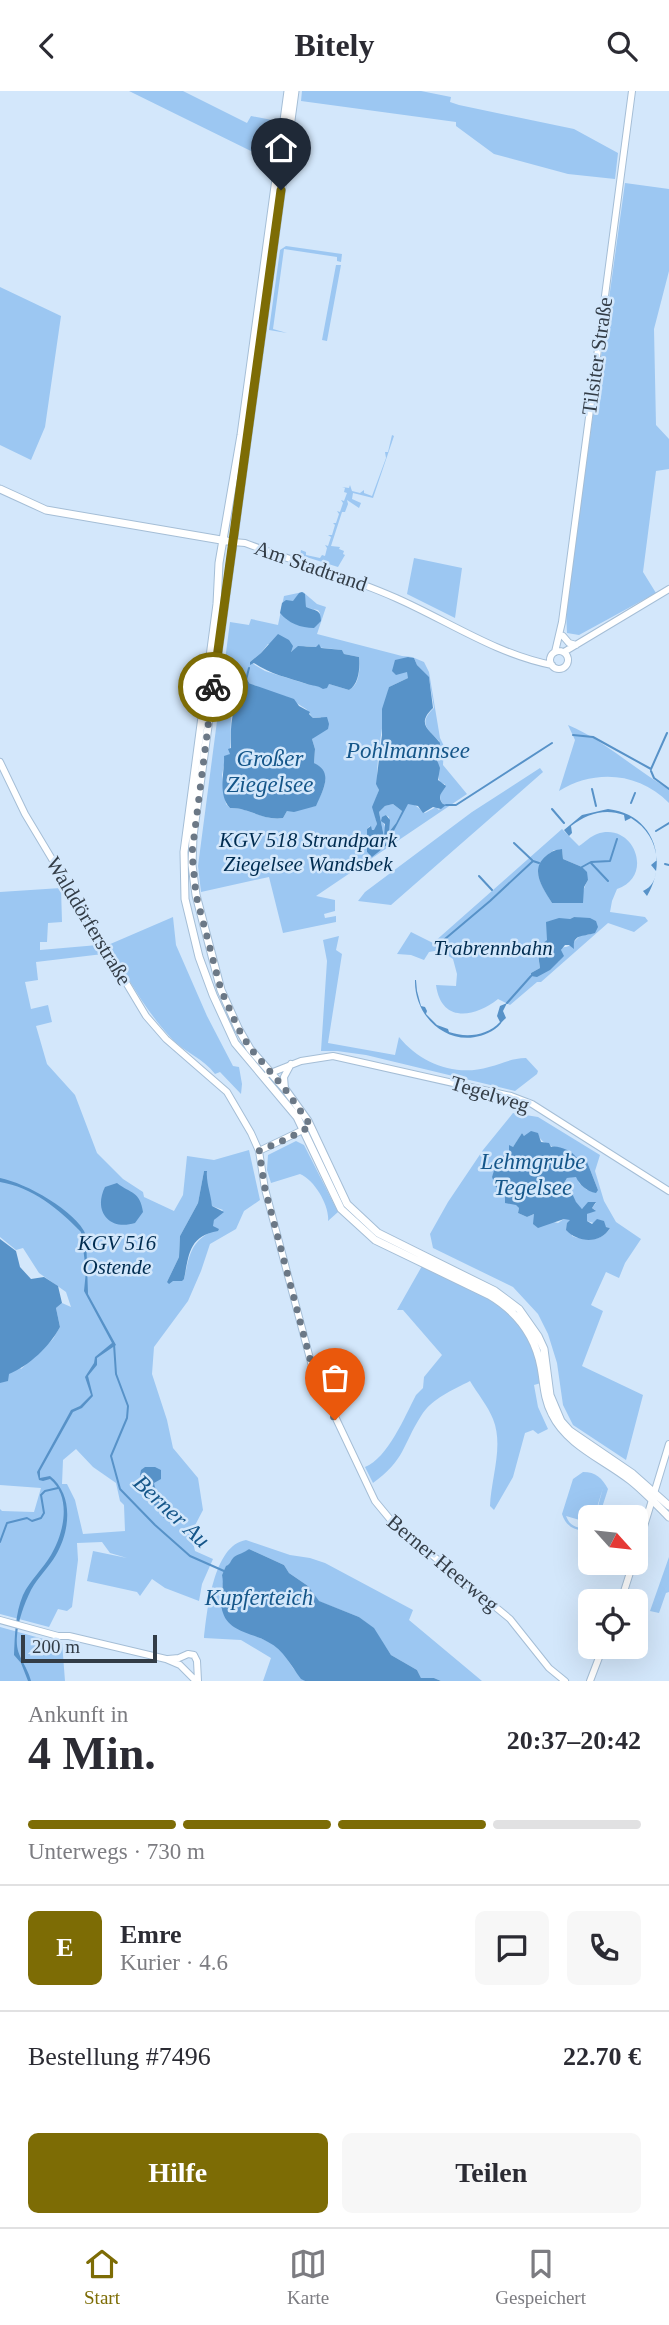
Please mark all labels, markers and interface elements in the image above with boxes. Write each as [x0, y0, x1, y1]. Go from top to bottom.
icon: back [28, 27, 66, 65]
text: Bitely [295, 27, 374, 63]
icon: search [603, 27, 641, 65]
pin [251, 118, 311, 190]
icon: home [262, 129, 300, 167]
street label: Tilsiter Straße [577, 296, 617, 416]
street label: Am Stadtrand [252, 536, 371, 597]
courier [178, 652, 248, 722]
icon: bike [194, 668, 232, 706]
water label: Pohlmannsee [345, 738, 470, 763]
water label: Großer Ziegelsee [227, 746, 313, 797]
park label: KGV 518 Strandpark Ziegelsee Wandsbek [218, 828, 398, 876]
street label: Walddörferstraße [41, 853, 137, 989]
park label: Trabrennbahn [433, 936, 553, 960]
street label: Tegelweg [448, 1071, 533, 1118]
water label: Lehmgrube Tegelsee [480, 1149, 585, 1200]
park label: KGV 516 Ostende [77, 1231, 157, 1279]
pin [305, 1348, 365, 1420]
icon: bag [316, 1359, 354, 1397]
water label: Berner Au [128, 1470, 215, 1553]
north arrow [578, 1505, 648, 1575]
map controls [578, 1505, 648, 1659]
street label: Berner Heerweg [382, 1509, 504, 1617]
water label: Kupferteich [204, 1585, 313, 1610]
button: locate [578, 1589, 648, 1659]
scale bar [21, 1632, 158, 1664]
text: 200 m [32, 1636, 80, 1657]
text: Ankunft in [28, 1702, 128, 1727]
text: 20:37–20:42 [507, 1726, 641, 1755]
text: 4 Min. [28, 1728, 156, 1779]
text: Unterwegs · 730 m [28, 1839, 205, 1864]
button: chat [475, 1911, 549, 1985]
button: phone [567, 1911, 641, 1985]
text: Emre [120, 1920, 182, 1949]
text: E [56, 1933, 74, 1962]
text: Kurier · 4.6 [120, 1950, 228, 1975]
text: Bestellung #7496 [28, 2042, 211, 2071]
text: 22.70 € [563, 2042, 641, 2071]
button: Hilfe [28, 2133, 328, 2213]
button: Teilen [342, 2133, 641, 2213]
tab: Start [83, 2245, 121, 2309]
tab: Karte [287, 2245, 329, 2309]
tab: Gespeichert [495, 2245, 586, 2309]

